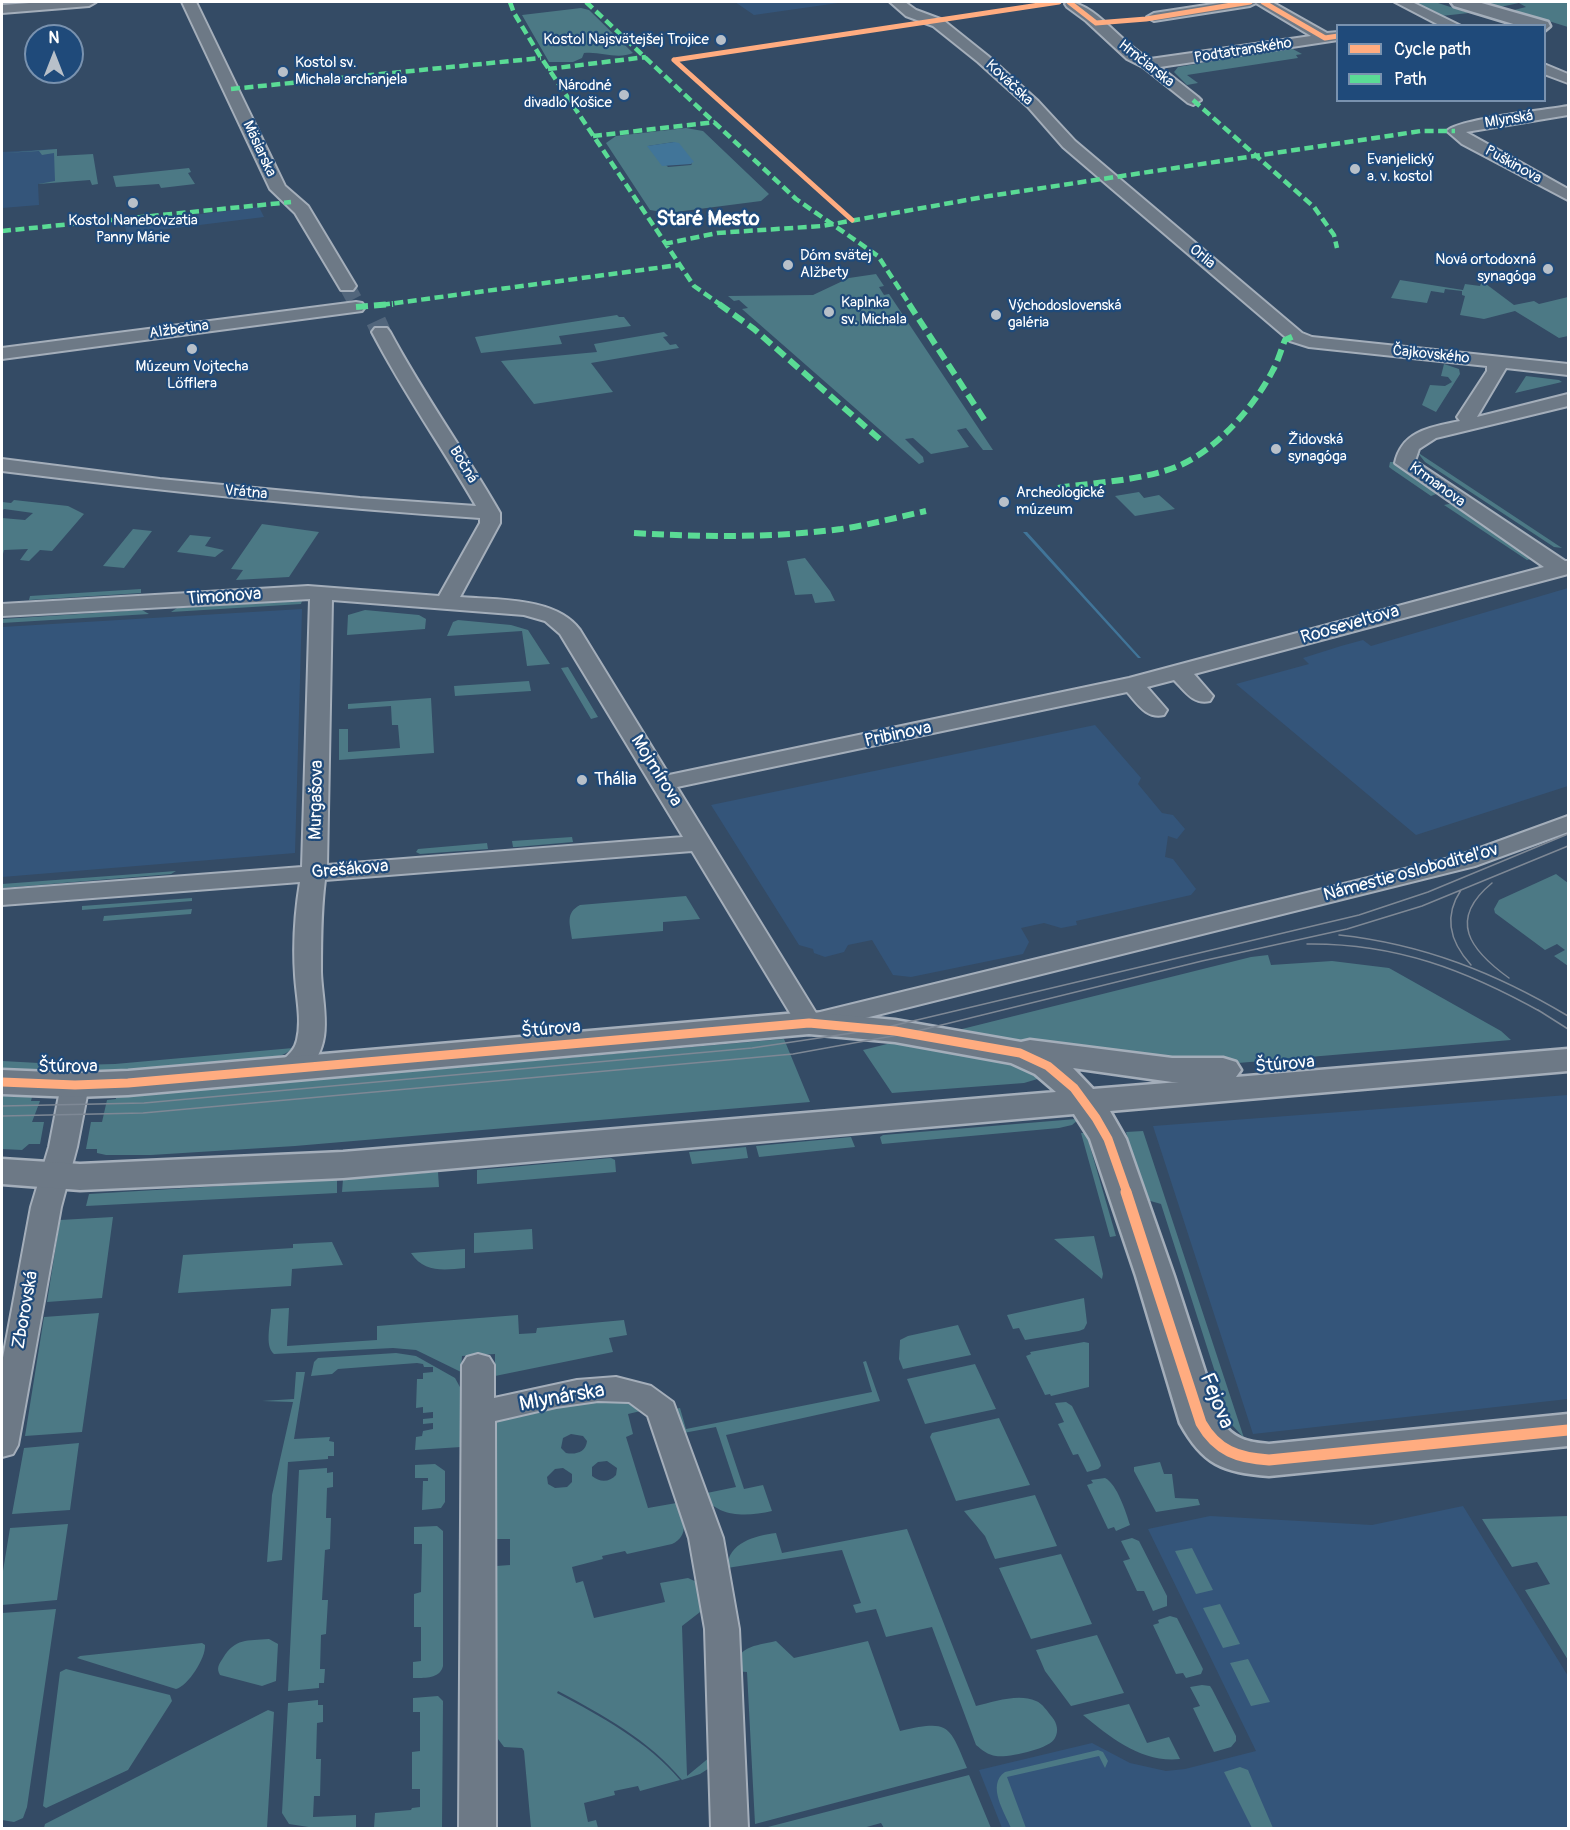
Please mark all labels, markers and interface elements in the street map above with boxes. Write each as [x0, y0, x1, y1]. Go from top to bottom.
north arrow [24, 24, 84, 84]
legend [1336, 24, 1546, 102]
text: N [49, 28, 59, 48]
place label: Kostol Najsvätejšej Trojice [543, 31, 709, 49]
marker: Kostol Najsvätejšej Trojice [714, 33, 728, 47]
street label: Podtatranského [1193, 34, 1293, 68]
street label: Hrnčiarska [1114, 37, 1178, 91]
text: Cycle path [1394, 38, 1471, 61]
place label: Kostol sv. Michala archanjela [295, 54, 407, 89]
street label: Kováčska [981, 56, 1037, 110]
marker: Kostol sv. Michala archanjela [276, 65, 290, 79]
text: Path [1394, 68, 1427, 91]
place label: Národné divadlo Košice [524, 77, 612, 112]
marker: Národné divadlo Košice [617, 88, 631, 102]
street label: Mlynská [1483, 107, 1535, 133]
street label: Mäsiarska [238, 118, 280, 180]
street label: Puškinova [1482, 142, 1544, 188]
place label: Evanjelický a. v. kostol [1367, 151, 1434, 186]
marker: Evanjelický a. v. kostol [1348, 162, 1362, 176]
marker: Kostol Nanebovzatia Panny Márie [126, 196, 140, 210]
district label: Staré Mesto [656, 208, 760, 232]
place label: Kostol Nanebovzatia Panny Márie [68, 212, 198, 247]
street label: Orlia [1185, 241, 1219, 273]
place label: Dóm svätej Alžbety [800, 247, 872, 282]
place label: Nová ortodoxná synagóga [1435, 251, 1536, 286]
marker: Dóm svätej Alžbety [781, 258, 795, 272]
marker: Nová ortodoxná synagóga [1541, 262, 1555, 276]
place label: Kaplnka sv. Michala [841, 294, 907, 329]
place label: Východoslovenská galéria [1008, 297, 1122, 332]
marker: Kaplnka sv. Michala [822, 305, 836, 319]
marker: Východoslovenská galéria [989, 308, 1003, 322]
street label: Alžbetina [148, 317, 210, 343]
marker: Múzeum Vojtecha Löfflera [185, 342, 199, 356]
street label: Čajkovského [1392, 342, 1470, 368]
place label: Múzeum Vojtecha Löfflera [135, 358, 249, 393]
place label: Židovská synagóga [1288, 431, 1347, 466]
marker: Židovská synagóga [1269, 442, 1283, 456]
street label: Bočná [445, 443, 481, 487]
street label: Krmanova [1405, 459, 1469, 511]
street label: Vrátna [224, 482, 268, 504]
place label: Archeologické múzeum [1016, 484, 1105, 519]
marker: Archeologické múzeum [997, 495, 1011, 509]
street label: Timonova [186, 584, 262, 610]
street label: Rooseveltova [1298, 601, 1402, 649]
street label: Pribinova [863, 717, 933, 753]
street label: Mojmírova [626, 731, 686, 811]
street label: Murgašova [306, 760, 328, 840]
place label: Thália [594, 769, 637, 791]
marker: Thália [575, 773, 589, 787]
street label: Námestie osloboditeľov [1321, 839, 1501, 907]
street label: Grešákova [311, 856, 389, 884]
street label: Štúrova [520, 1017, 582, 1043]
street label: Štúrova [1254, 1052, 1316, 1078]
street label: Štúrova [38, 1056, 98, 1078]
street label: Zborovská [9, 1269, 43, 1351]
street label: Fejova [1194, 1370, 1238, 1432]
street label: Mlynárska [517, 1378, 607, 1418]

